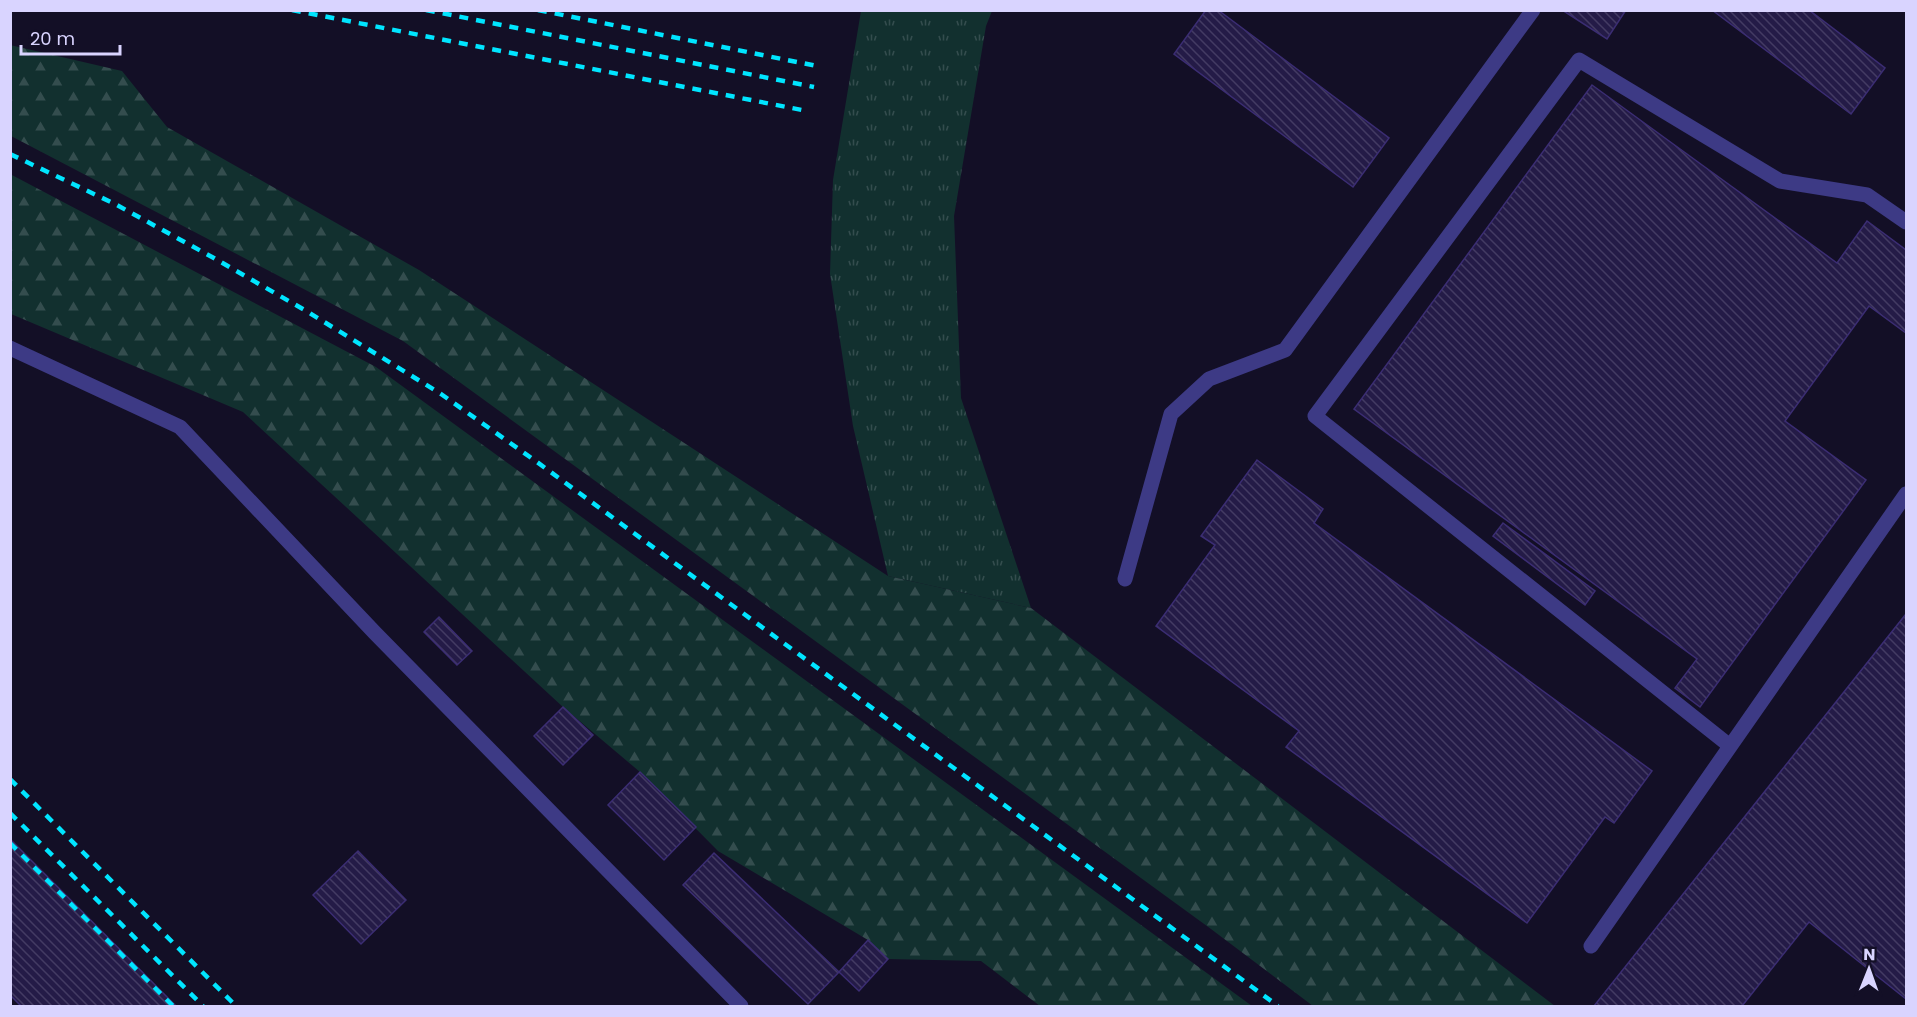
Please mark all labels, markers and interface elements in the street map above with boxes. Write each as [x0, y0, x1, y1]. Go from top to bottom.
scale bar [21, 18, 120, 56]
text: 20 m [30, 26, 75, 51]
north arrow [1839, 939, 1899, 999]
text: N [1863, 943, 1875, 966]

